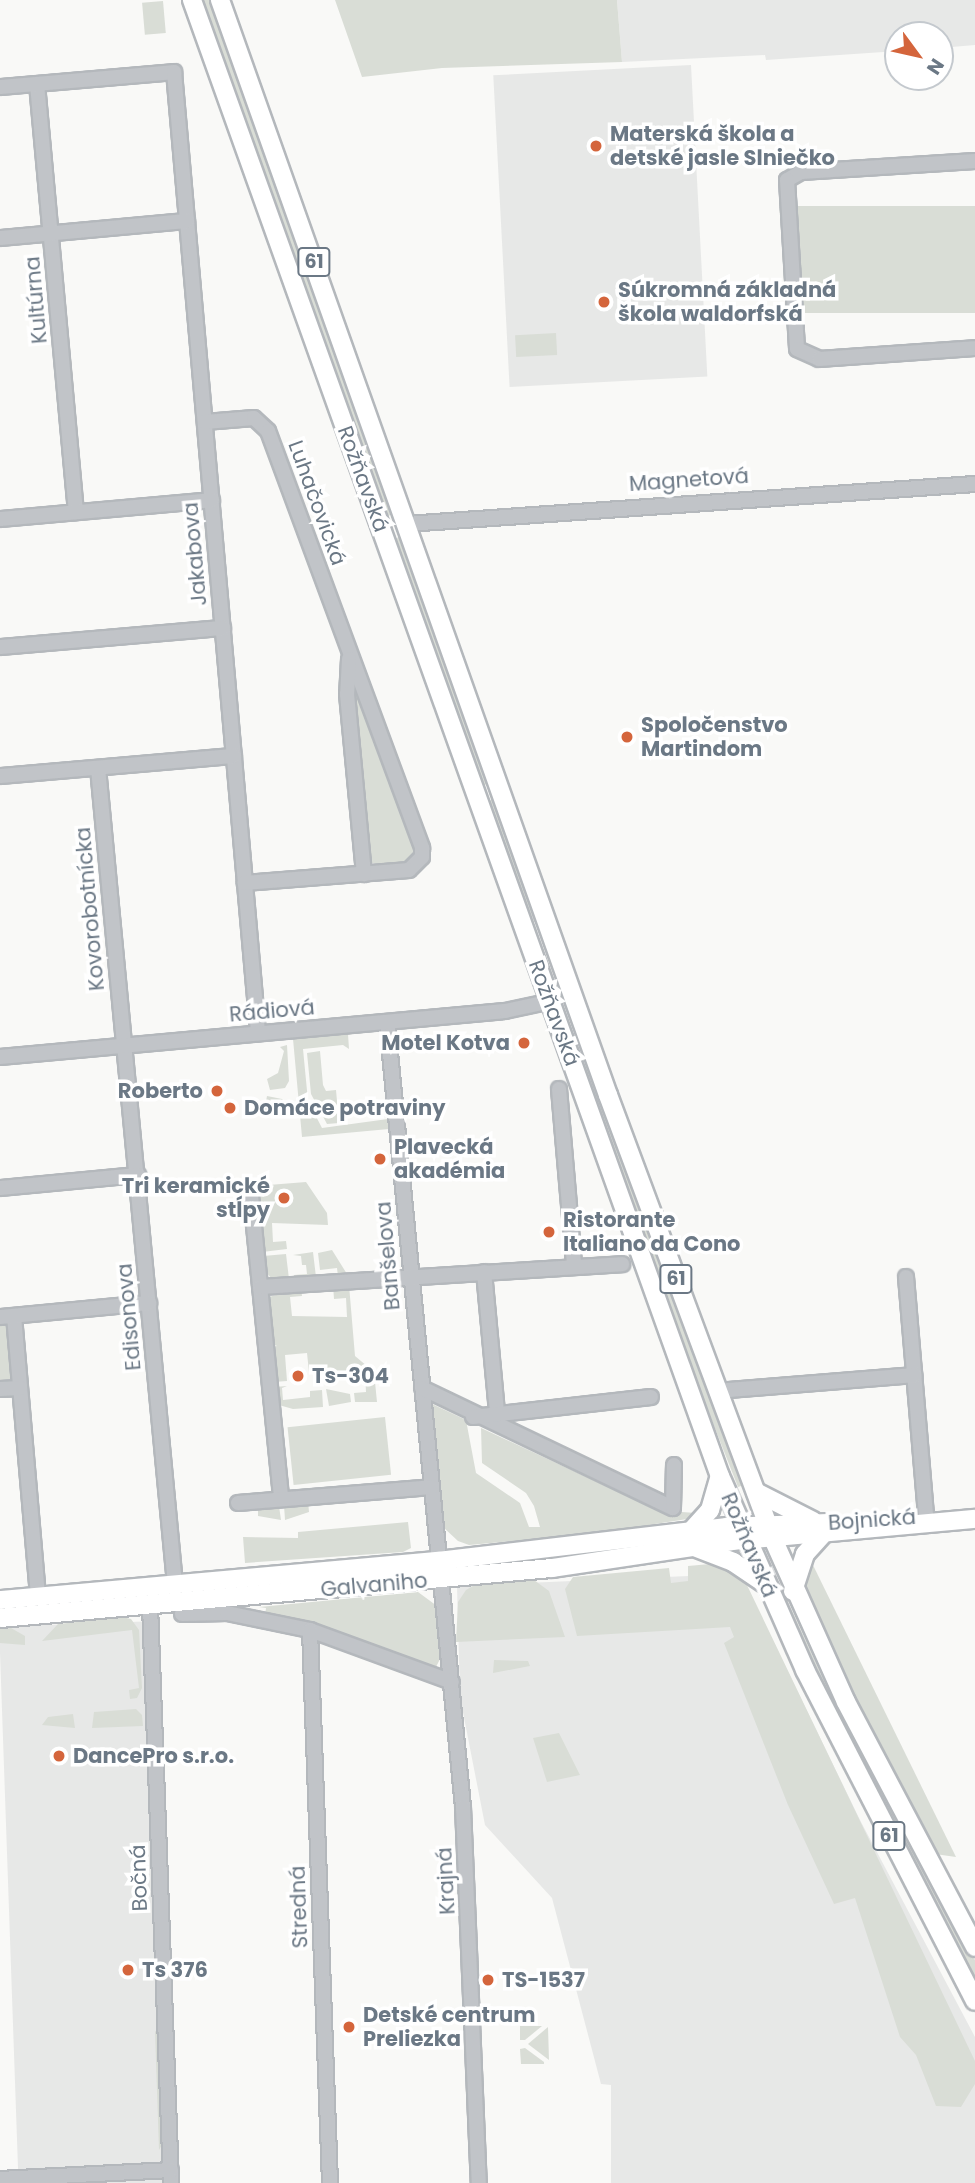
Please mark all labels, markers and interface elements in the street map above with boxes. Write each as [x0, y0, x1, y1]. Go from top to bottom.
north arrow [884, 21, 954, 91]
text: N [920, 53, 951, 80]
place label: Materská škola a detské jasle Slniečko [610, 121, 835, 171]
marker: Materská škola a detské jasle Slniečko [588, 138, 604, 154]
road number: 61 [296, 246, 332, 278]
street label: Kultúrna [20, 255, 52, 345]
place label: Súkromná základná škola waldorfská [618, 277, 836, 327]
marker: Súkromná základná škola waldorfská [596, 294, 612, 310]
street label: Rožňavská [332, 422, 394, 536]
street label: Luhačovická [283, 437, 351, 569]
street label: Magnetová [628, 463, 750, 497]
street label: Jakabova [178, 501, 212, 607]
place label: Spoločenstvo Martindom [641, 712, 788, 762]
marker: Spoločenstvo Martindom [619, 729, 635, 745]
street label: Kovorobotnícka [70, 826, 110, 992]
street label: Rožňavská [523, 956, 585, 1070]
street label: Rádiová [228, 995, 316, 1027]
place label: Motel Kotva [381, 1030, 510, 1056]
marker: Motel Kotva [516, 1035, 532, 1051]
place label: Roberto [118, 1078, 203, 1104]
marker: Roberto [209, 1083, 225, 1099]
place label: Domáce potraviny [244, 1095, 445, 1121]
marker: Domáce potraviny [222, 1100, 238, 1116]
place label: Plavecká akadémia [394, 1134, 505, 1184]
marker: Plavecká akadémia [372, 1151, 388, 1167]
place label: Tri keramické stĺpy [122, 1173, 270, 1223]
marker: Tri keramické stĺpy [276, 1190, 292, 1206]
street label: Banšelova [371, 1201, 405, 1311]
place label: Ristorante Italiano da Cono [563, 1207, 740, 1257]
marker: Ristorante Italiano da Cono [541, 1224, 557, 1240]
street label: Edisonova [112, 1262, 146, 1372]
road number: 61 [658, 1264, 694, 1294]
place label: Ts-304 [312, 1363, 389, 1389]
marker: Ts-304 [290, 1368, 306, 1384]
street label: Rožňavská [716, 1489, 782, 1601]
street label: Bojnická [827, 1504, 917, 1536]
street label: Galvaniho [320, 1568, 428, 1602]
place label: DancePro s.r.o. [73, 1743, 234, 1769]
marker: DancePro s.r.o. [51, 1748, 67, 1764]
road number: 61 [872, 1820, 906, 1852]
street label: Bočná [125, 1844, 153, 1912]
street label: Krajná [432, 1847, 460, 1915]
street label: Stredná [285, 1865, 313, 1949]
place label: Ts 376 [142, 1957, 208, 1983]
marker: Ts 376 [120, 1962, 136, 1978]
place label: TS-1537 [502, 1967, 585, 1993]
marker: TS-1537 [480, 1972, 496, 1988]
place label: Detské centrum Preliezka [363, 2002, 536, 2052]
marker: Detské centrum Preliezka [341, 2019, 357, 2035]

